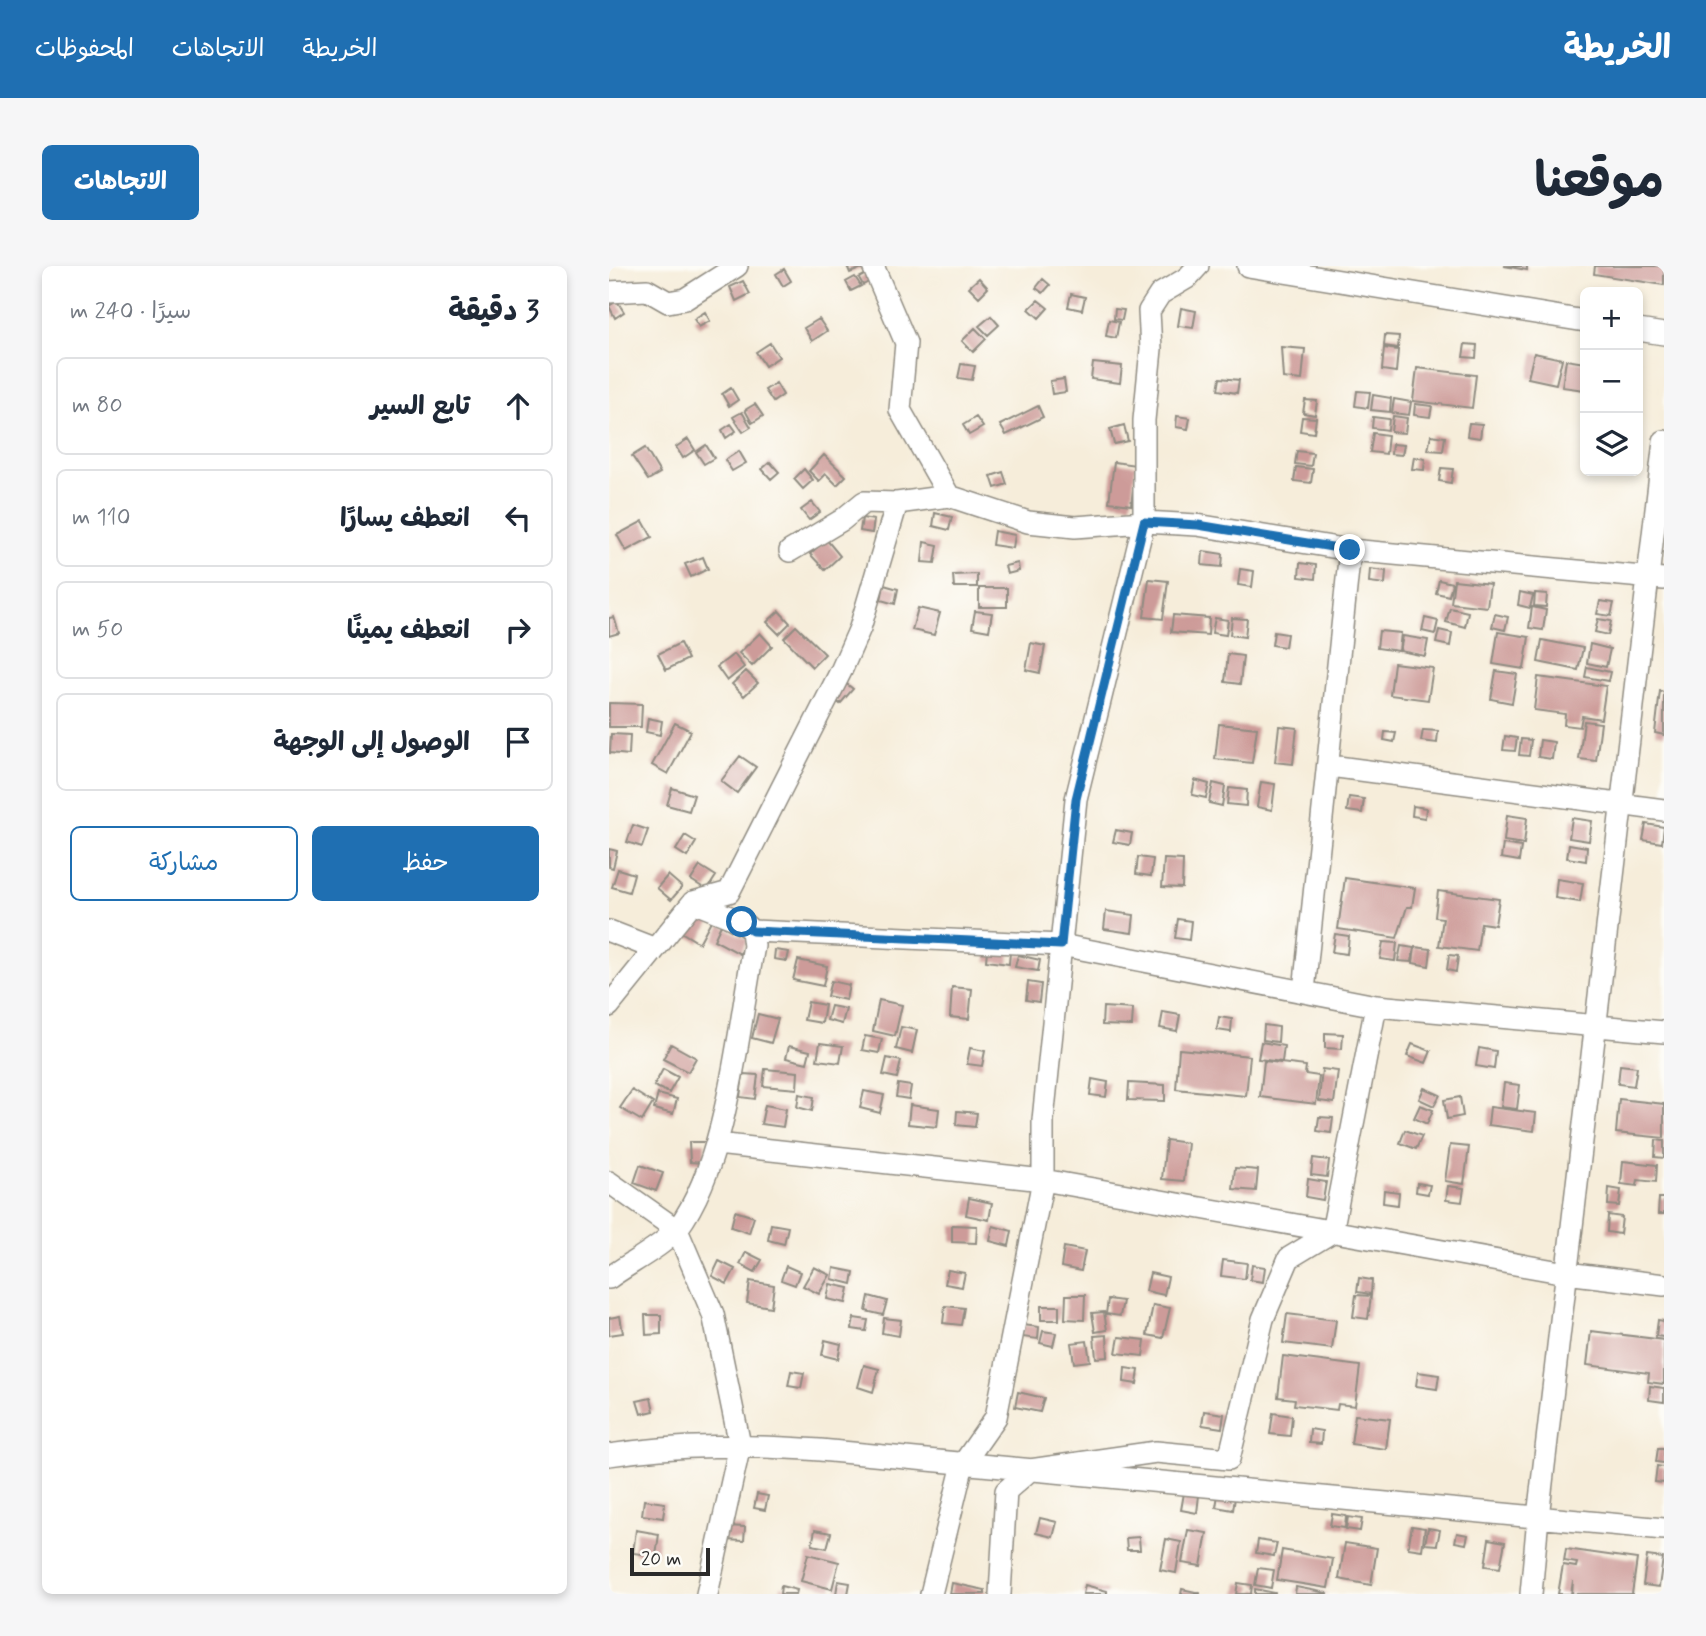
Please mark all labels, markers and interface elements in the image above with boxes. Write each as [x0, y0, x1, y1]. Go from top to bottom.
text: الخريطة [1564, 27, 1671, 71]
text: المحفوظات [35, 34, 134, 65]
text: الاتجاهات [172, 34, 265, 65]
text: الخريطة [303, 34, 377, 65]
button: الاتجاهات [42, 145, 199, 220]
text: موقعنا [1534, 150, 1664, 215]
map controls [1580, 287, 1643, 476]
button: + [1580, 287, 1643, 350]
text: 3 دقيقة [448, 292, 539, 331]
text: سيرًا · 240 m [70, 297, 191, 327]
button: − [1580, 350, 1643, 413]
icon: ahead [499, 387, 537, 425]
text: تابع السير [370, 390, 470, 424]
text: 80 m [72, 391, 123, 421]
button: layers [1580, 413, 1643, 476]
icon: left [499, 499, 537, 537]
text: انعطف يسارًا [340, 502, 470, 536]
text: 110 m [72, 503, 131, 533]
route end [1334, 534, 1365, 565]
icon: right [499, 611, 537, 649]
text: انعطف يمينًا [347, 614, 470, 648]
text: 50 m [72, 615, 124, 645]
icon: arrive [499, 723, 537, 761]
text: الوصول إلى الوجهة [273, 726, 470, 760]
button: مشاركة [70, 826, 298, 901]
button: حفظ [312, 826, 539, 901]
route start [726, 906, 757, 937]
scale bar [630, 1545, 711, 1577]
text: 20 m [641, 1547, 681, 1572]

